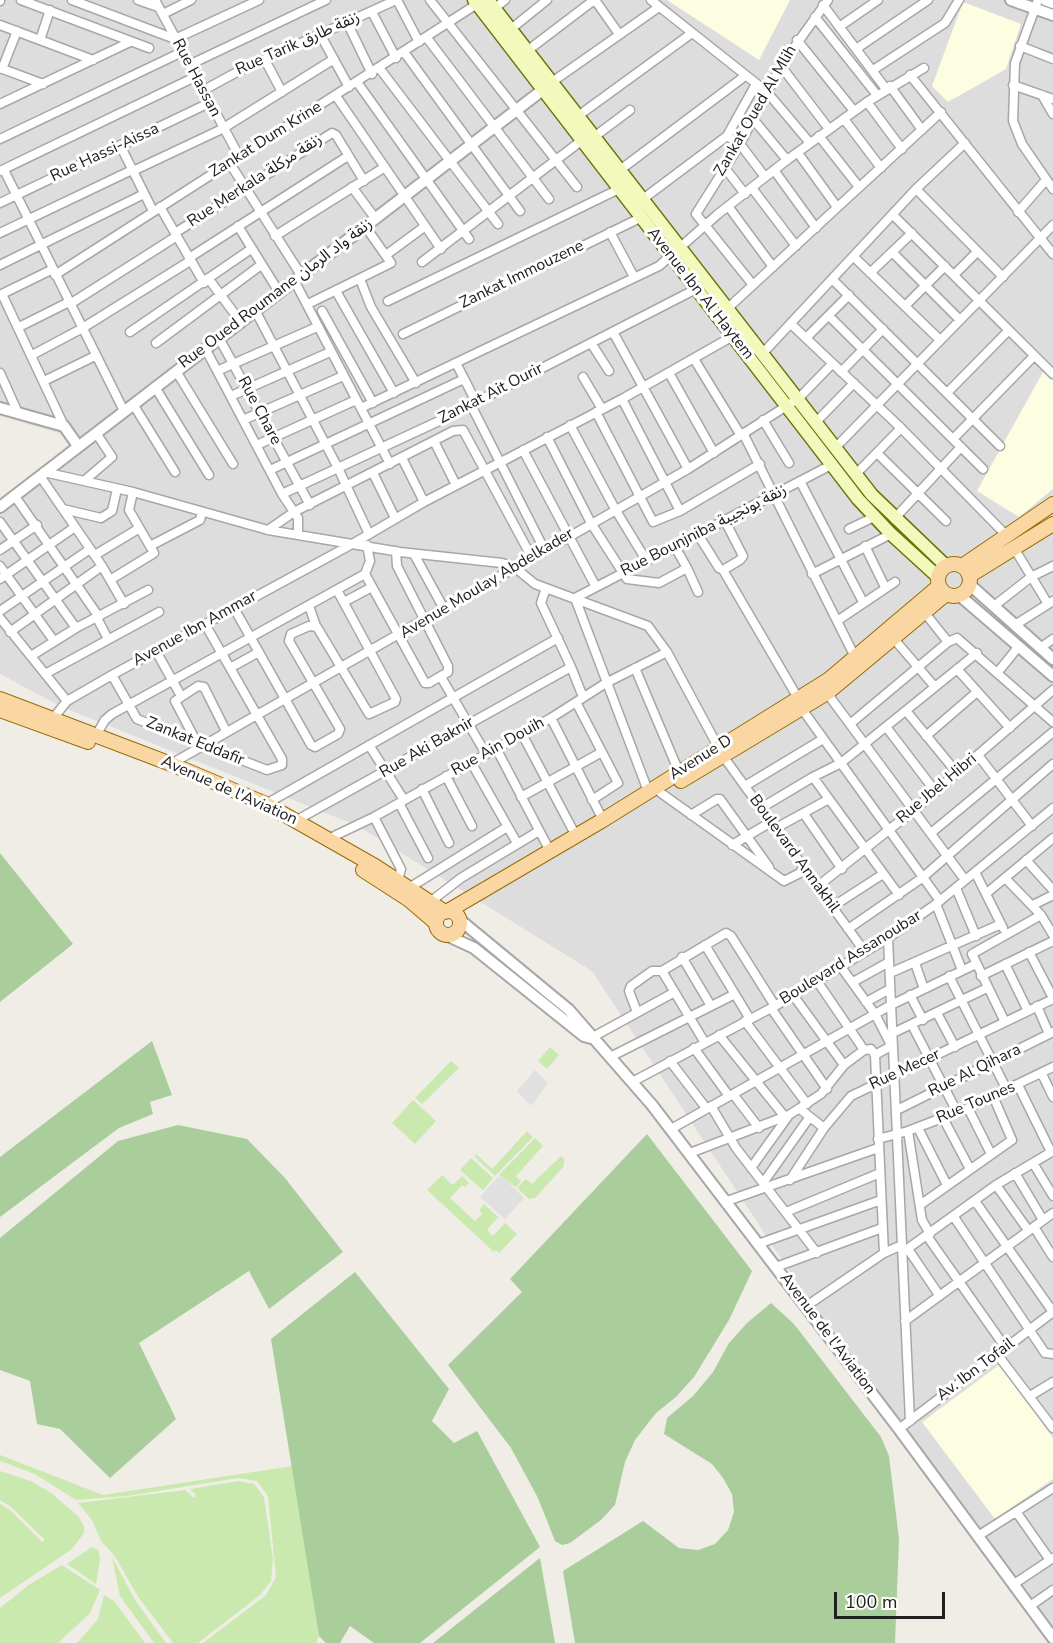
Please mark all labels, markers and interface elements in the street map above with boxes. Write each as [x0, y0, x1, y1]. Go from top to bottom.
street label: Rue Tarik زنقة طارق [233, 8, 363, 80]
street label: Rue Hassan [167, 36, 225, 120]
street label: Zankat Oued Al Mlih [711, 42, 801, 180]
street label: Zankat Dum Krine [206, 98, 326, 182]
street label: Rue Hassi-Aissa [48, 119, 162, 187]
street label: Rue Merkala زنقة مركلة [184, 130, 326, 232]
street label: Rue Oued Roumane زنقة واد الرمان [175, 215, 377, 373]
street label: Avenue Ibn Al Haytem [642, 224, 758, 364]
street label: Zankat Immouzene [457, 237, 587, 313]
street label: Zankat Ait Ourir [436, 359, 546, 429]
street label: Rue Chare [233, 373, 285, 449]
street label: Rue Bounjniba زنقة بونجيبة [618, 481, 790, 581]
street label: Avenue Moulay Abdelkader [397, 524, 577, 644]
street label: Avenue Ibn Ammar [130, 587, 260, 671]
street label: Rue Aki Baknir [376, 713, 478, 783]
street label: Zankat Eddafir [143, 714, 247, 770]
street label: Rue Ain Douih [448, 714, 548, 780]
street label: Avenue D [666, 731, 736, 785]
street label: Rue Jbel Hibri [893, 750, 981, 828]
street label: Avenue de l'Aviation [158, 752, 300, 830]
street label: Boulevard Annakhil [745, 791, 843, 917]
street label: Boulevard Assanoubar [777, 907, 925, 1009]
street label: Rue Al Qihara [926, 1040, 1024, 1102]
street label: Rue Mecer [867, 1045, 943, 1095]
street label: Rue Tounes [934, 1078, 1018, 1128]
street label: Avenue de l'Aviation [775, 1269, 879, 1399]
street label: Av. Ibn Tofail [933, 1335, 1019, 1405]
scale bar [837, 1580, 948, 1618]
text: 100 m [845, 1590, 897, 1614]

